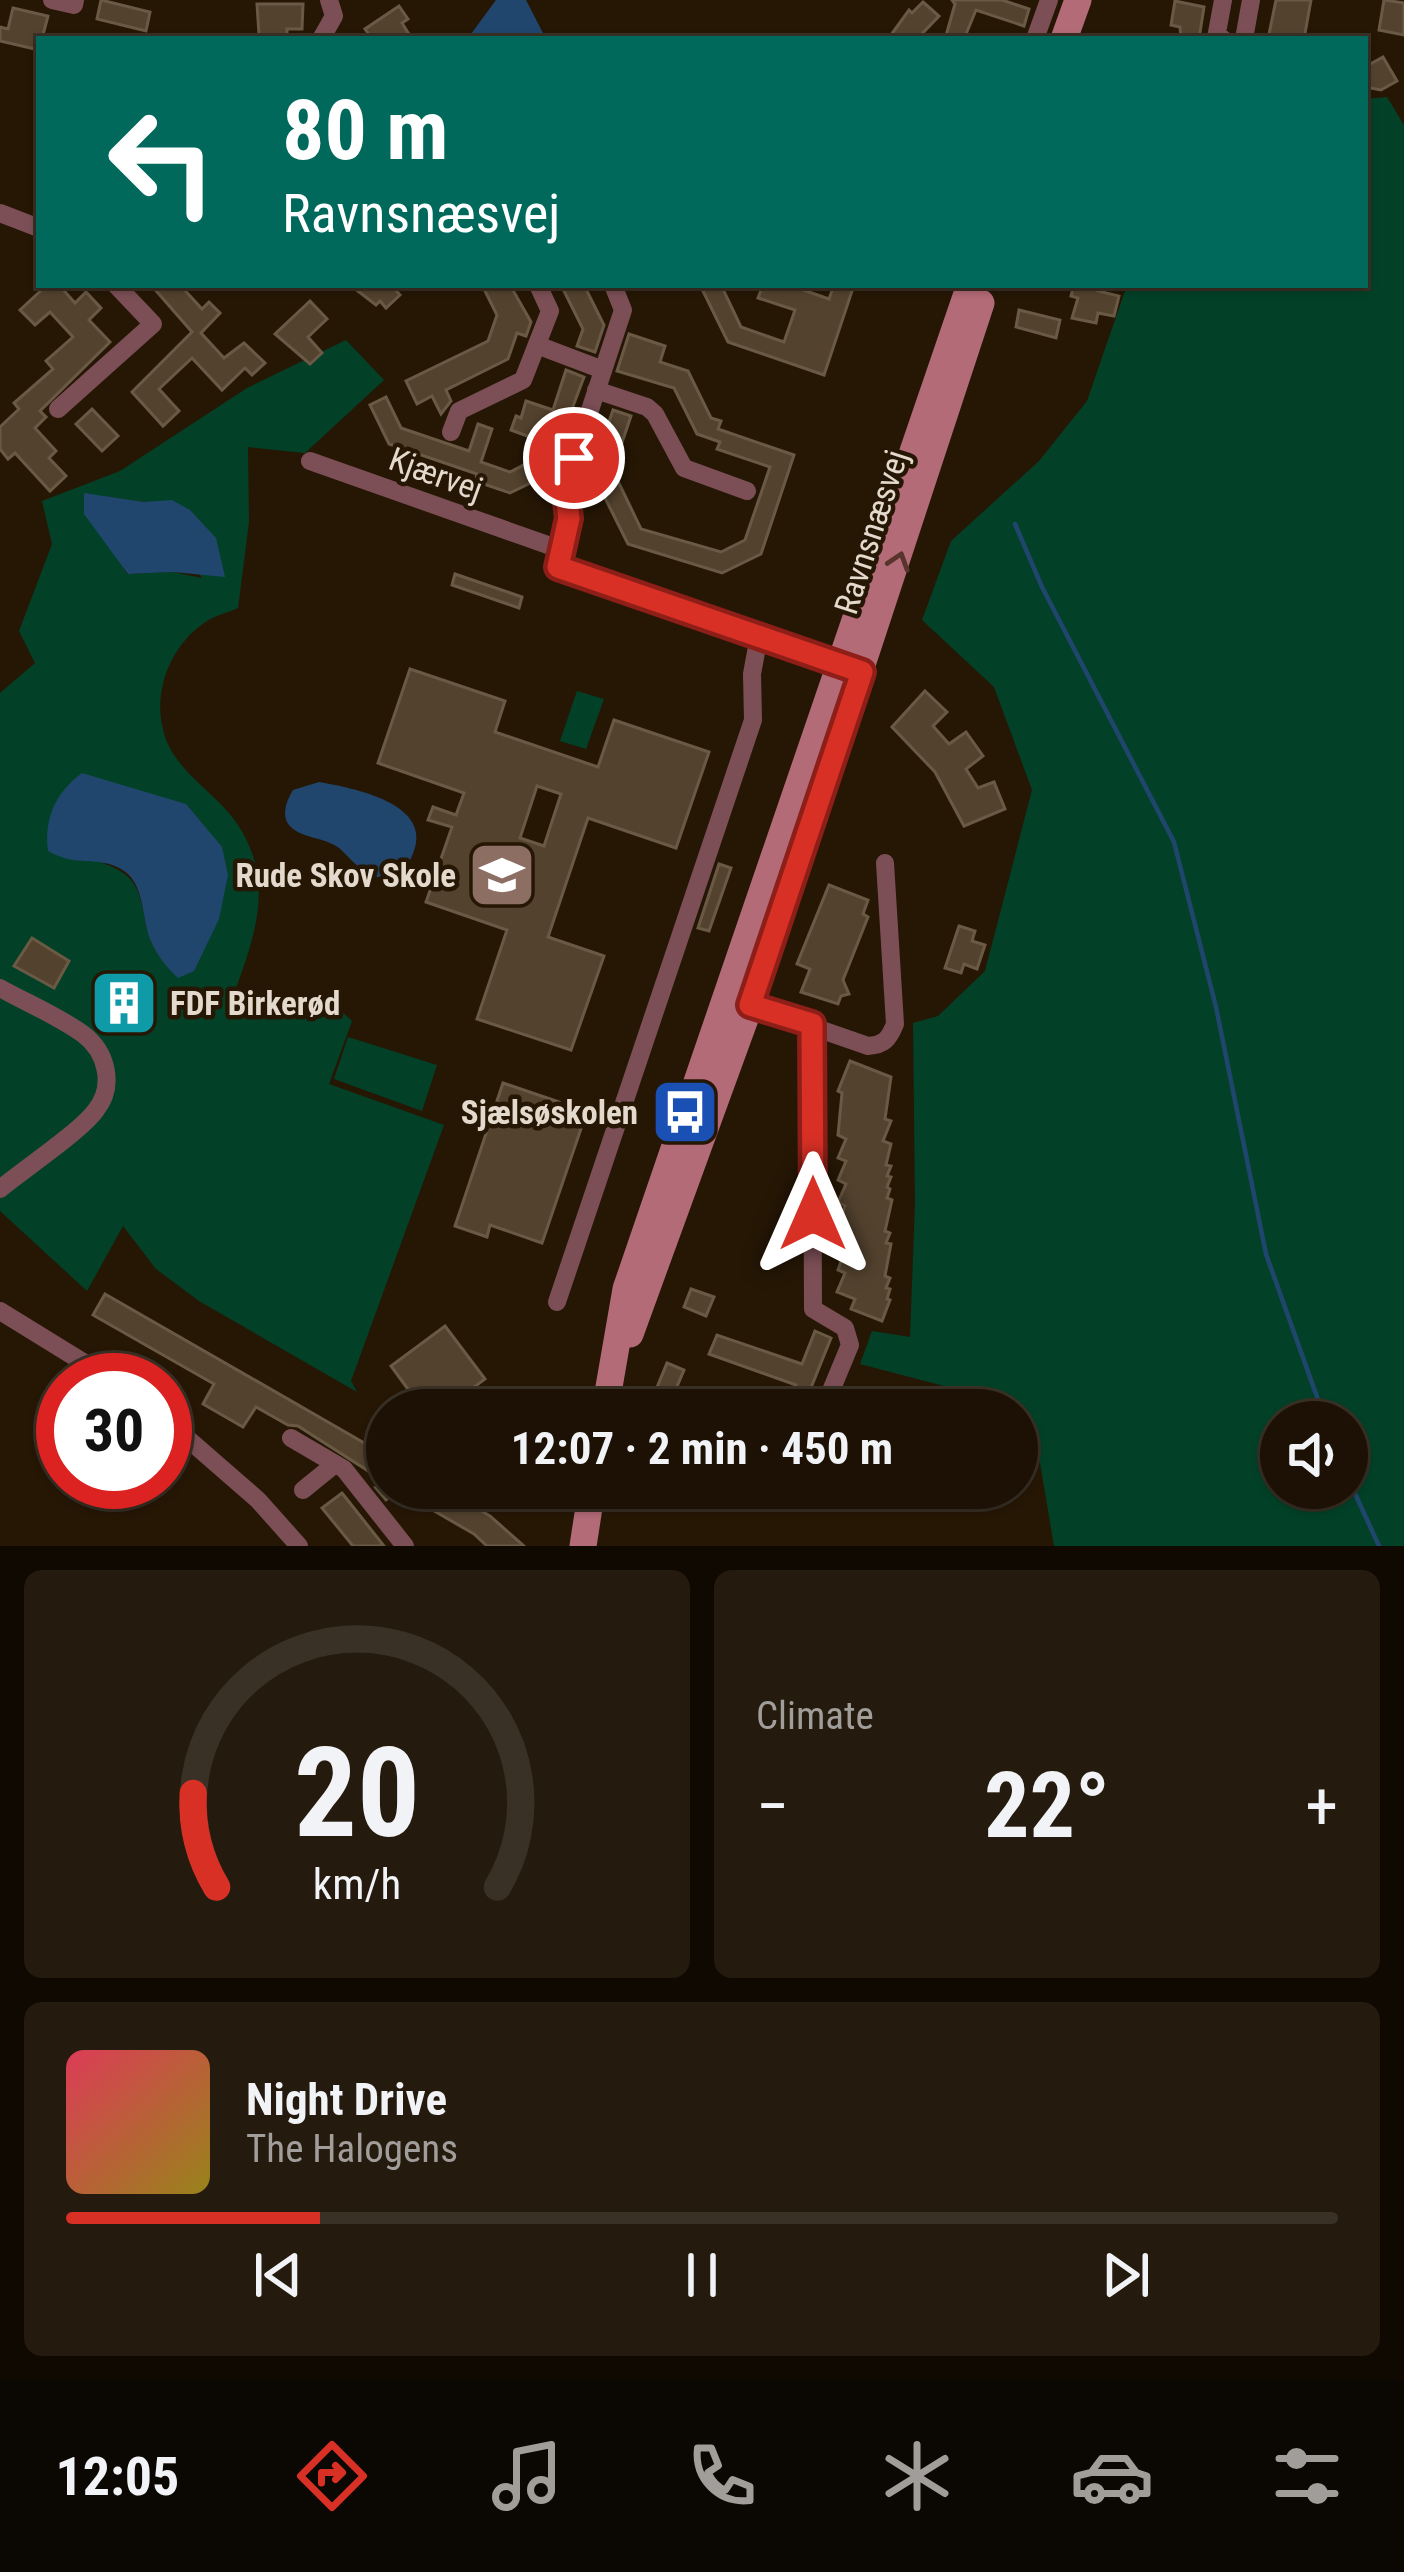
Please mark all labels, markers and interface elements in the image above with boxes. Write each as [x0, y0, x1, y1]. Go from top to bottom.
text: 80 m [282, 81, 449, 180]
icon: left [84, 84, 240, 240]
text: Ravnsnæsvej [282, 182, 560, 245]
pin [523, 407, 625, 509]
icon: arrive [541, 425, 607, 491]
street label: Kjærvej [384, 439, 488, 509]
street label: Ravnsnæsvej [826, 445, 916, 619]
one-way arrow [885, 551, 910, 572]
school or university icon: Rude Skov Skole [467, 840, 537, 910]
place label: Rude Skov Skole [235, 856, 456, 895]
building icon: FDF Birkerød [89, 968, 159, 1038]
place label: FDF Birkerød [170, 984, 340, 1023]
bus stop icon: Sjælsøskolen [650, 1077, 720, 1147]
place label: Sjælsøskolen [461, 1093, 638, 1132]
position arrow [750, 1151, 876, 1277]
speed limit sign: 30 [36, 1353, 192, 1509]
map controls [1260, 1401, 1368, 1509]
button: sound [1260, 1401, 1368, 1509]
text: 12:07 · 2 min · 450 m [511, 1422, 893, 1475]
text: Climate [756, 1693, 874, 1739]
text: 20 [294, 1720, 420, 1866]
text: 22° [984, 1754, 1110, 1859]
text: − [756, 1768, 789, 1845]
text: + [1305, 1768, 1338, 1845]
text: km/h [313, 1859, 401, 1909]
text: Night Drive [246, 2073, 447, 2126]
text: The Halogens [246, 2126, 458, 2172]
icon: previous [245, 2242, 311, 2308]
icon: pause [669, 2242, 735, 2308]
icon: next [1093, 2242, 1159, 2308]
icon: directions [290, 2434, 374, 2518]
icon: music [485, 2434, 569, 2518]
icon: phone [680, 2434, 764, 2518]
icon: climate [875, 2434, 959, 2518]
icon: car [1070, 2434, 1154, 2518]
icon: filters [1265, 2434, 1349, 2518]
text: 12:05 [55, 2445, 179, 2508]

